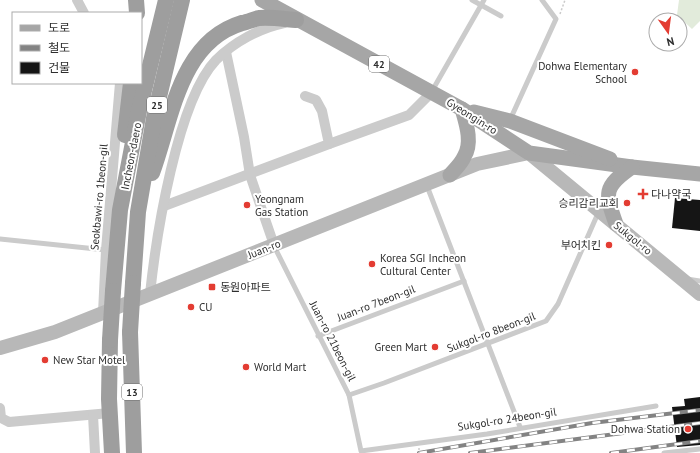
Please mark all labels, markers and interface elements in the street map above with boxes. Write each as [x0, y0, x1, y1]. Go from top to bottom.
legend [12, 12, 142, 84]
north arrow [648, 12, 688, 52]
text: 도로 [48, 20, 70, 35]
text: N [665, 34, 676, 49]
text: 철도 [48, 40, 70, 55]
road number: 42 [369, 56, 389, 72]
place label: Dohwa Elementary School [538, 59, 628, 86]
text: 건물 [48, 60, 70, 75]
marker: Dohwa Elementary School [630, 67, 640, 77]
street label: Gyeongin-ro [444, 95, 500, 137]
road number: 25 [147, 97, 167, 113]
street label: Incheon-daero [118, 121, 144, 191]
street label: Seokbawi-ro 1beon-gil [87, 142, 111, 251]
place label: 다나약국 [651, 187, 691, 201]
marker: 다나약국 [638, 189, 648, 199]
place label: Yeongnam Gas Station [255, 192, 308, 219]
place label: 승리감리교회 [558, 196, 619, 210]
marker: 승리감리교회 [622, 198, 632, 208]
marker: Yeongnam Gas Station [242, 200, 252, 210]
street label: Sukgol-ro [611, 218, 655, 258]
street label: Juan-ro [245, 236, 283, 262]
place label: 부어치킨 [561, 238, 601, 252]
marker: 부어치킨 [604, 240, 614, 250]
place label: Korea SGI Incheon Cultural Center [380, 251, 466, 278]
marker: Korea SGI Incheon Cultural Center [367, 259, 377, 269]
place label: 동원아파트 [220, 280, 271, 294]
street label: Juan-ro 7beon-gil [334, 281, 418, 325]
marker: 동원아파트 [207, 282, 217, 292]
street label: Juan-ro 21beon-gil [306, 298, 360, 384]
place label: CU [199, 300, 212, 314]
marker: CU [186, 302, 196, 312]
street label: Sukgol-ro 8beon-gil [445, 308, 538, 355]
place label: Green Mart [375, 340, 427, 354]
marker: Green Mart [430, 342, 440, 352]
place label: New Star Motel [53, 353, 126, 367]
marker: New Star Motel [40, 355, 50, 365]
place label: World Mart [254, 360, 307, 374]
marker: World Mart [241, 362, 251, 372]
road number: 13 [122, 384, 142, 400]
street label: Sukgol-ro 24beon-gil [457, 404, 558, 434]
place label: Dohwa Station [611, 422, 680, 436]
marker: Dohwa Station [683, 424, 693, 434]

